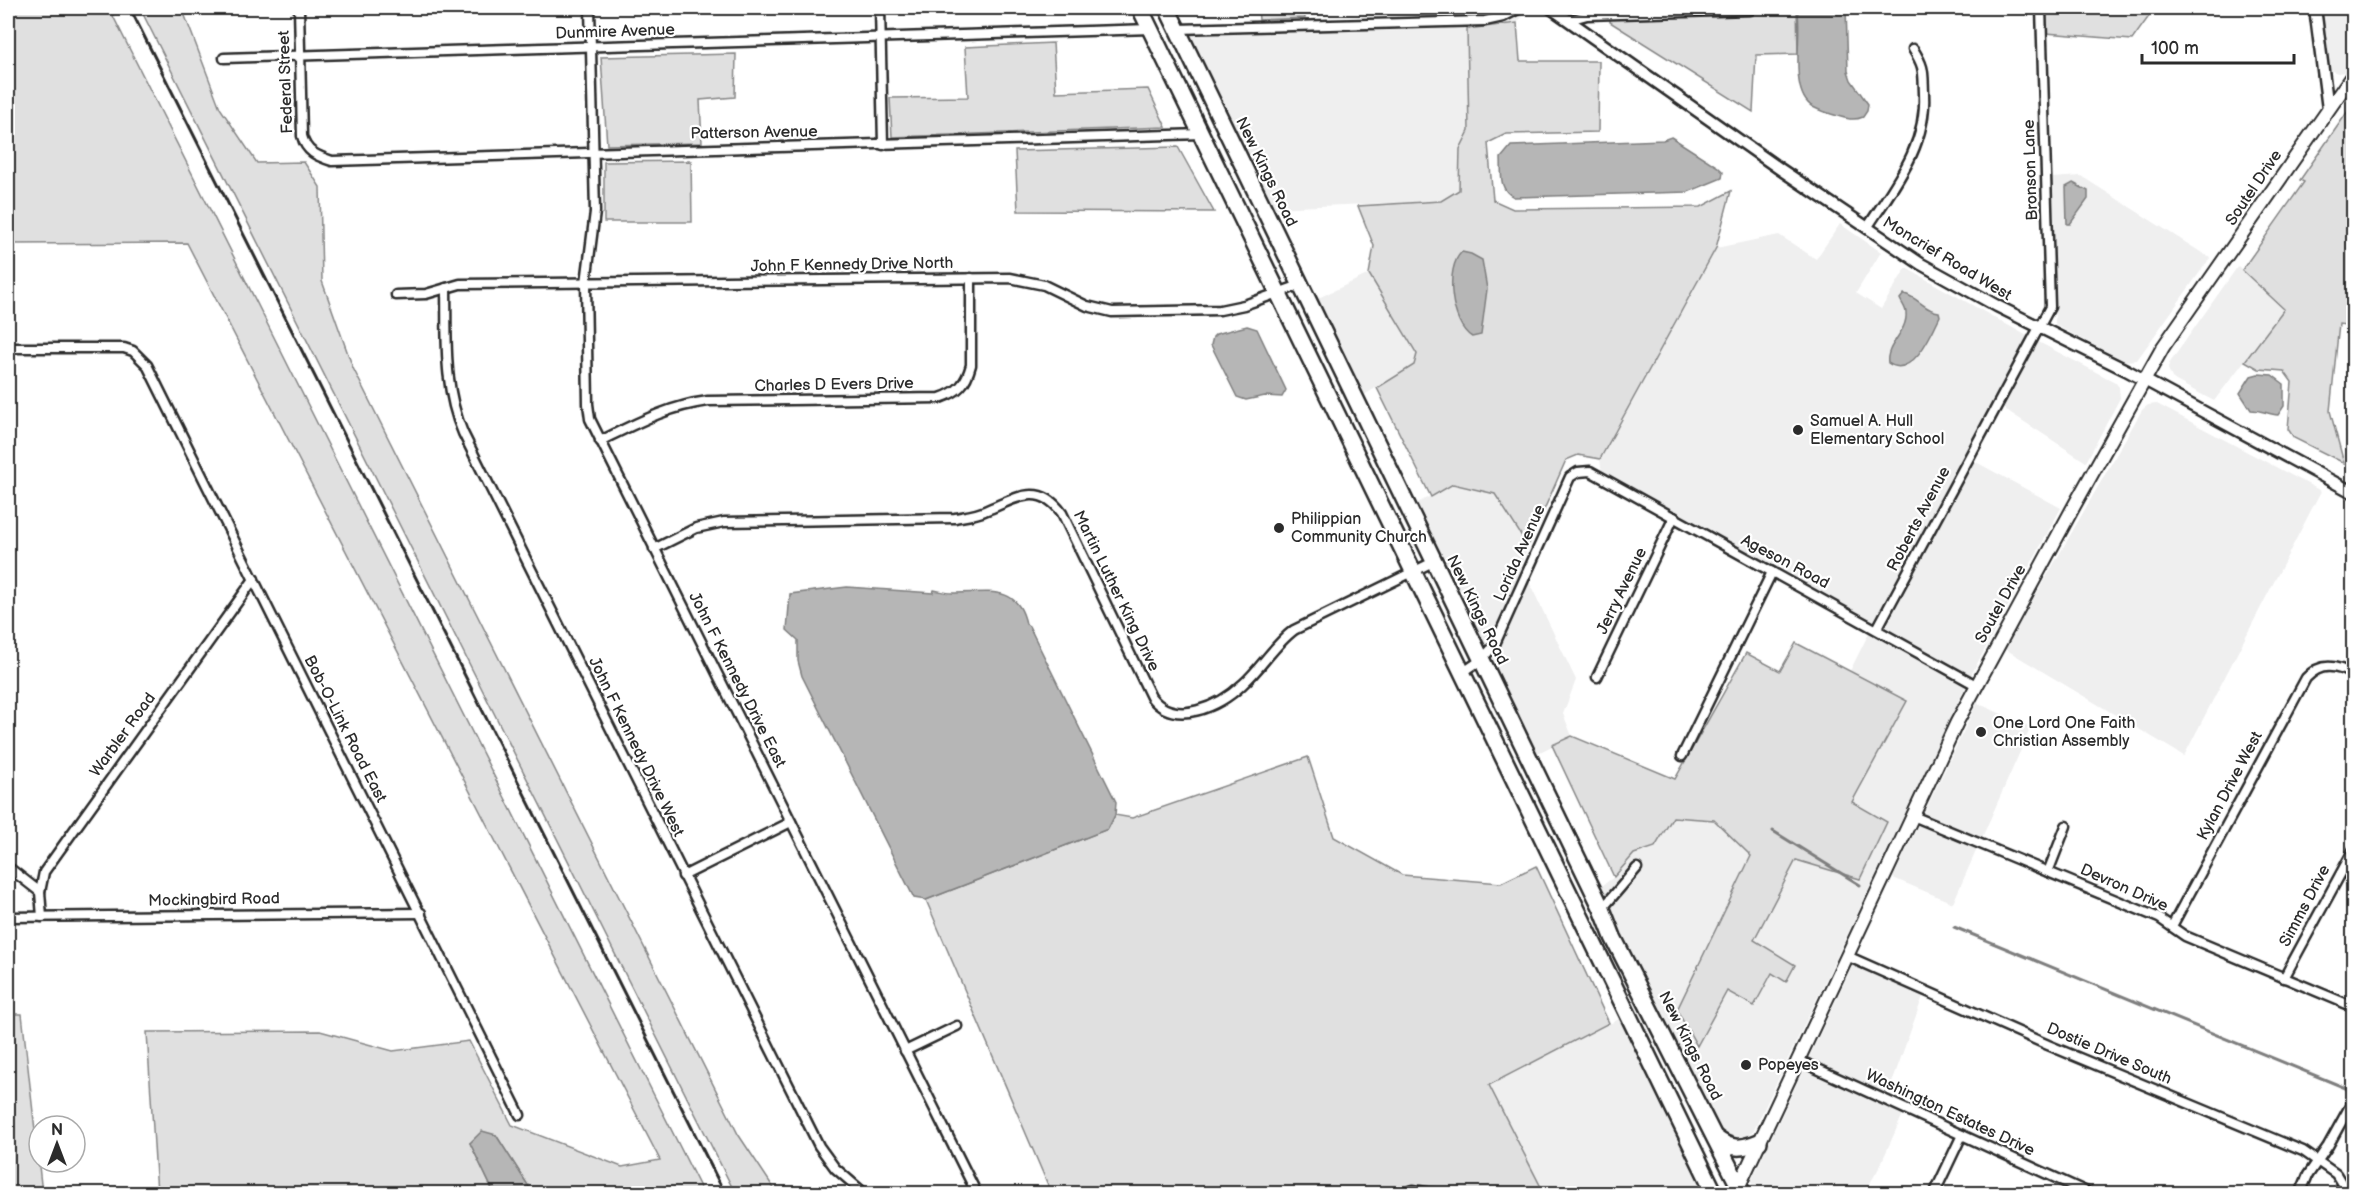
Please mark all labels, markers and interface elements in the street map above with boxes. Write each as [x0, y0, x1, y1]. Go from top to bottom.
street label: Dunmire Avenue [555, 20, 676, 44]
scale bar [2142, 27, 2294, 65]
street label: Federal Street [275, 30, 297, 134]
text: 100 m [2151, 38, 2199, 59]
street label: New Kings Road [1231, 114, 1301, 230]
street label: Bronson Lane [2020, 119, 2042, 221]
street label: Patterson Avenue [690, 122, 818, 144]
street label: Soutel Drive [2222, 146, 2286, 229]
street label: Moncrief Road West [1879, 213, 2015, 305]
street label: John F Kennedy Drive North [750, 254, 954, 276]
street label: Charles D Evers Drive [754, 374, 914, 396]
place label: Samuel A. Hull Elementary School [1810, 412, 1944, 449]
marker: Samuel A. Hull Elementary School [1791, 423, 1805, 437]
street label: Roberts Avenue [1883, 463, 1955, 574]
street label: Lorida Avenue [1490, 501, 1550, 604]
street label: Martin Luther King Drive [1069, 508, 1163, 675]
place label: Philippian Community Church [1291, 510, 1427, 547]
marker: Philippian Community Church [1272, 521, 1286, 535]
street label: Ageson Road [1738, 531, 1832, 593]
street label: Jerry Avenue [1593, 544, 1651, 637]
street label: New Kings Road [1442, 552, 1512, 668]
street label: Soutel Drive [1972, 561, 2031, 647]
street label: John F Kennedy Drive East [684, 589, 790, 771]
street label: Bob-O-Link Road East [300, 652, 390, 806]
street label: John F Kennedy Drive West [584, 654, 688, 840]
street label: Warbler Road [86, 689, 160, 781]
place label: One Lord One Faith Christian Assembly [1993, 714, 2136, 751]
marker: One Lord One Faith Christian Assembly [1974, 725, 1988, 739]
street label: Kylan Drive West [2193, 728, 2267, 844]
street label: Devron Drive [2077, 860, 2171, 916]
street label: Simms Drive [2276, 861, 2335, 950]
street label: Mockingbird Road [148, 889, 280, 911]
street label: New Kings Road [1654, 988, 1726, 1104]
street label: Dostie Drive South [2044, 1019, 2174, 1089]
place label: Popeyes [1758, 1056, 1819, 1075]
marker: Popeyes [1739, 1058, 1753, 1072]
street label: Washington Estates Drive [1863, 1065, 2038, 1161]
north arrow [27, 1114, 87, 1174]
text: N [51, 1121, 63, 1140]

